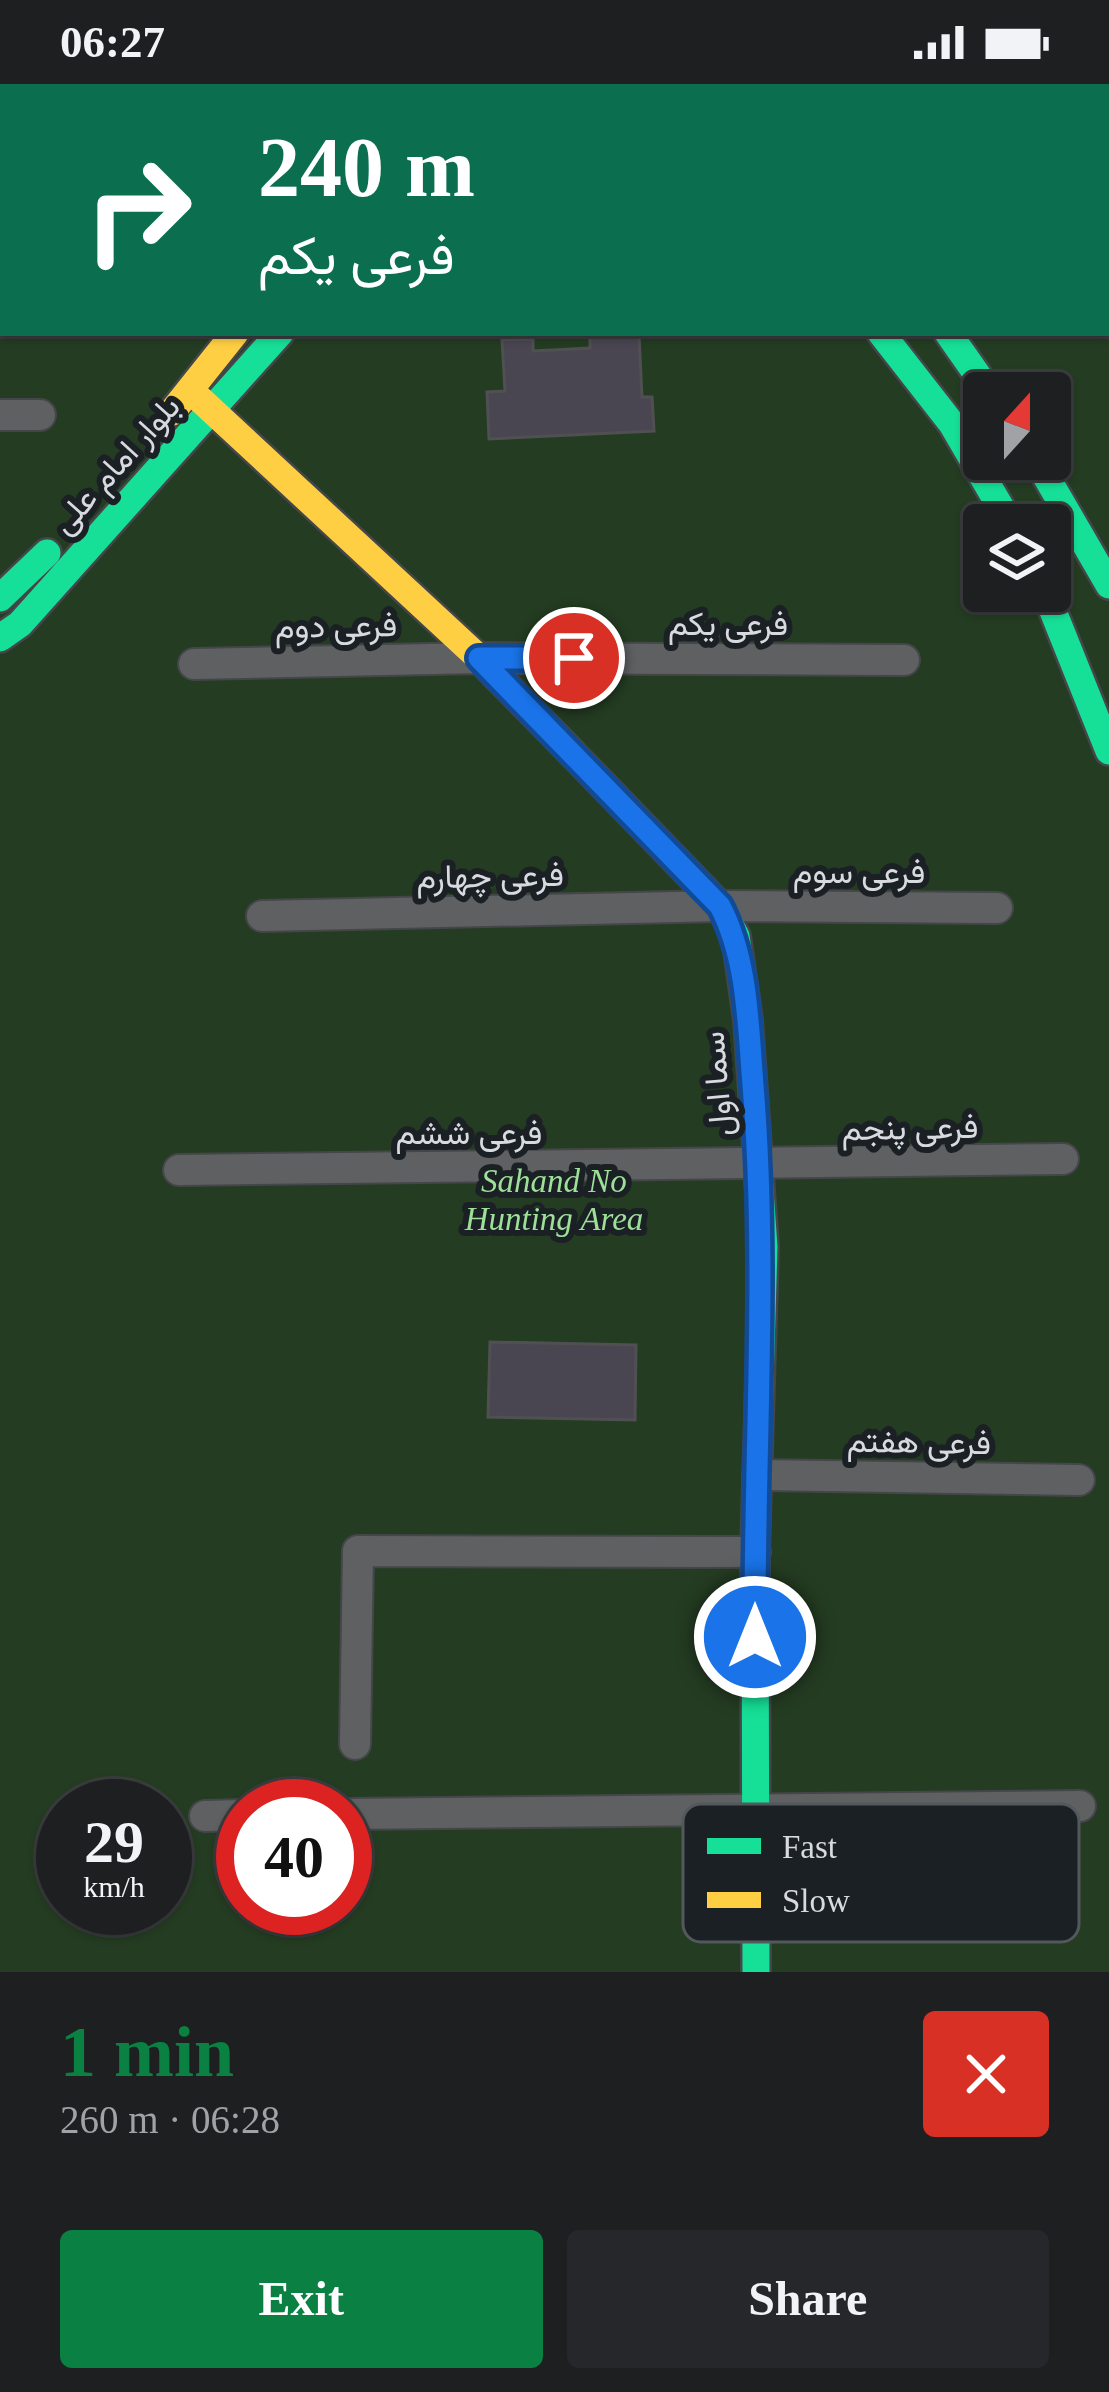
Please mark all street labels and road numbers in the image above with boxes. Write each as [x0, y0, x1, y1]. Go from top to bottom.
street label: بلوار امام علی [44, 388, 189, 543]
street label: فرعی یکم [668, 606, 788, 645]
street label: فرعی دوم [275, 607, 397, 648]
street label: فرعی سوم [793, 854, 925, 893]
street label: فرعی چهارم [416, 857, 564, 899]
street label: سما اول [694, 1030, 742, 1138]
street label: فرعی پنجم [841, 1109, 979, 1151]
street label: فرعی ششم [396, 1115, 542, 1154]
street label: فرعی هفتم [847, 1423, 991, 1464]

